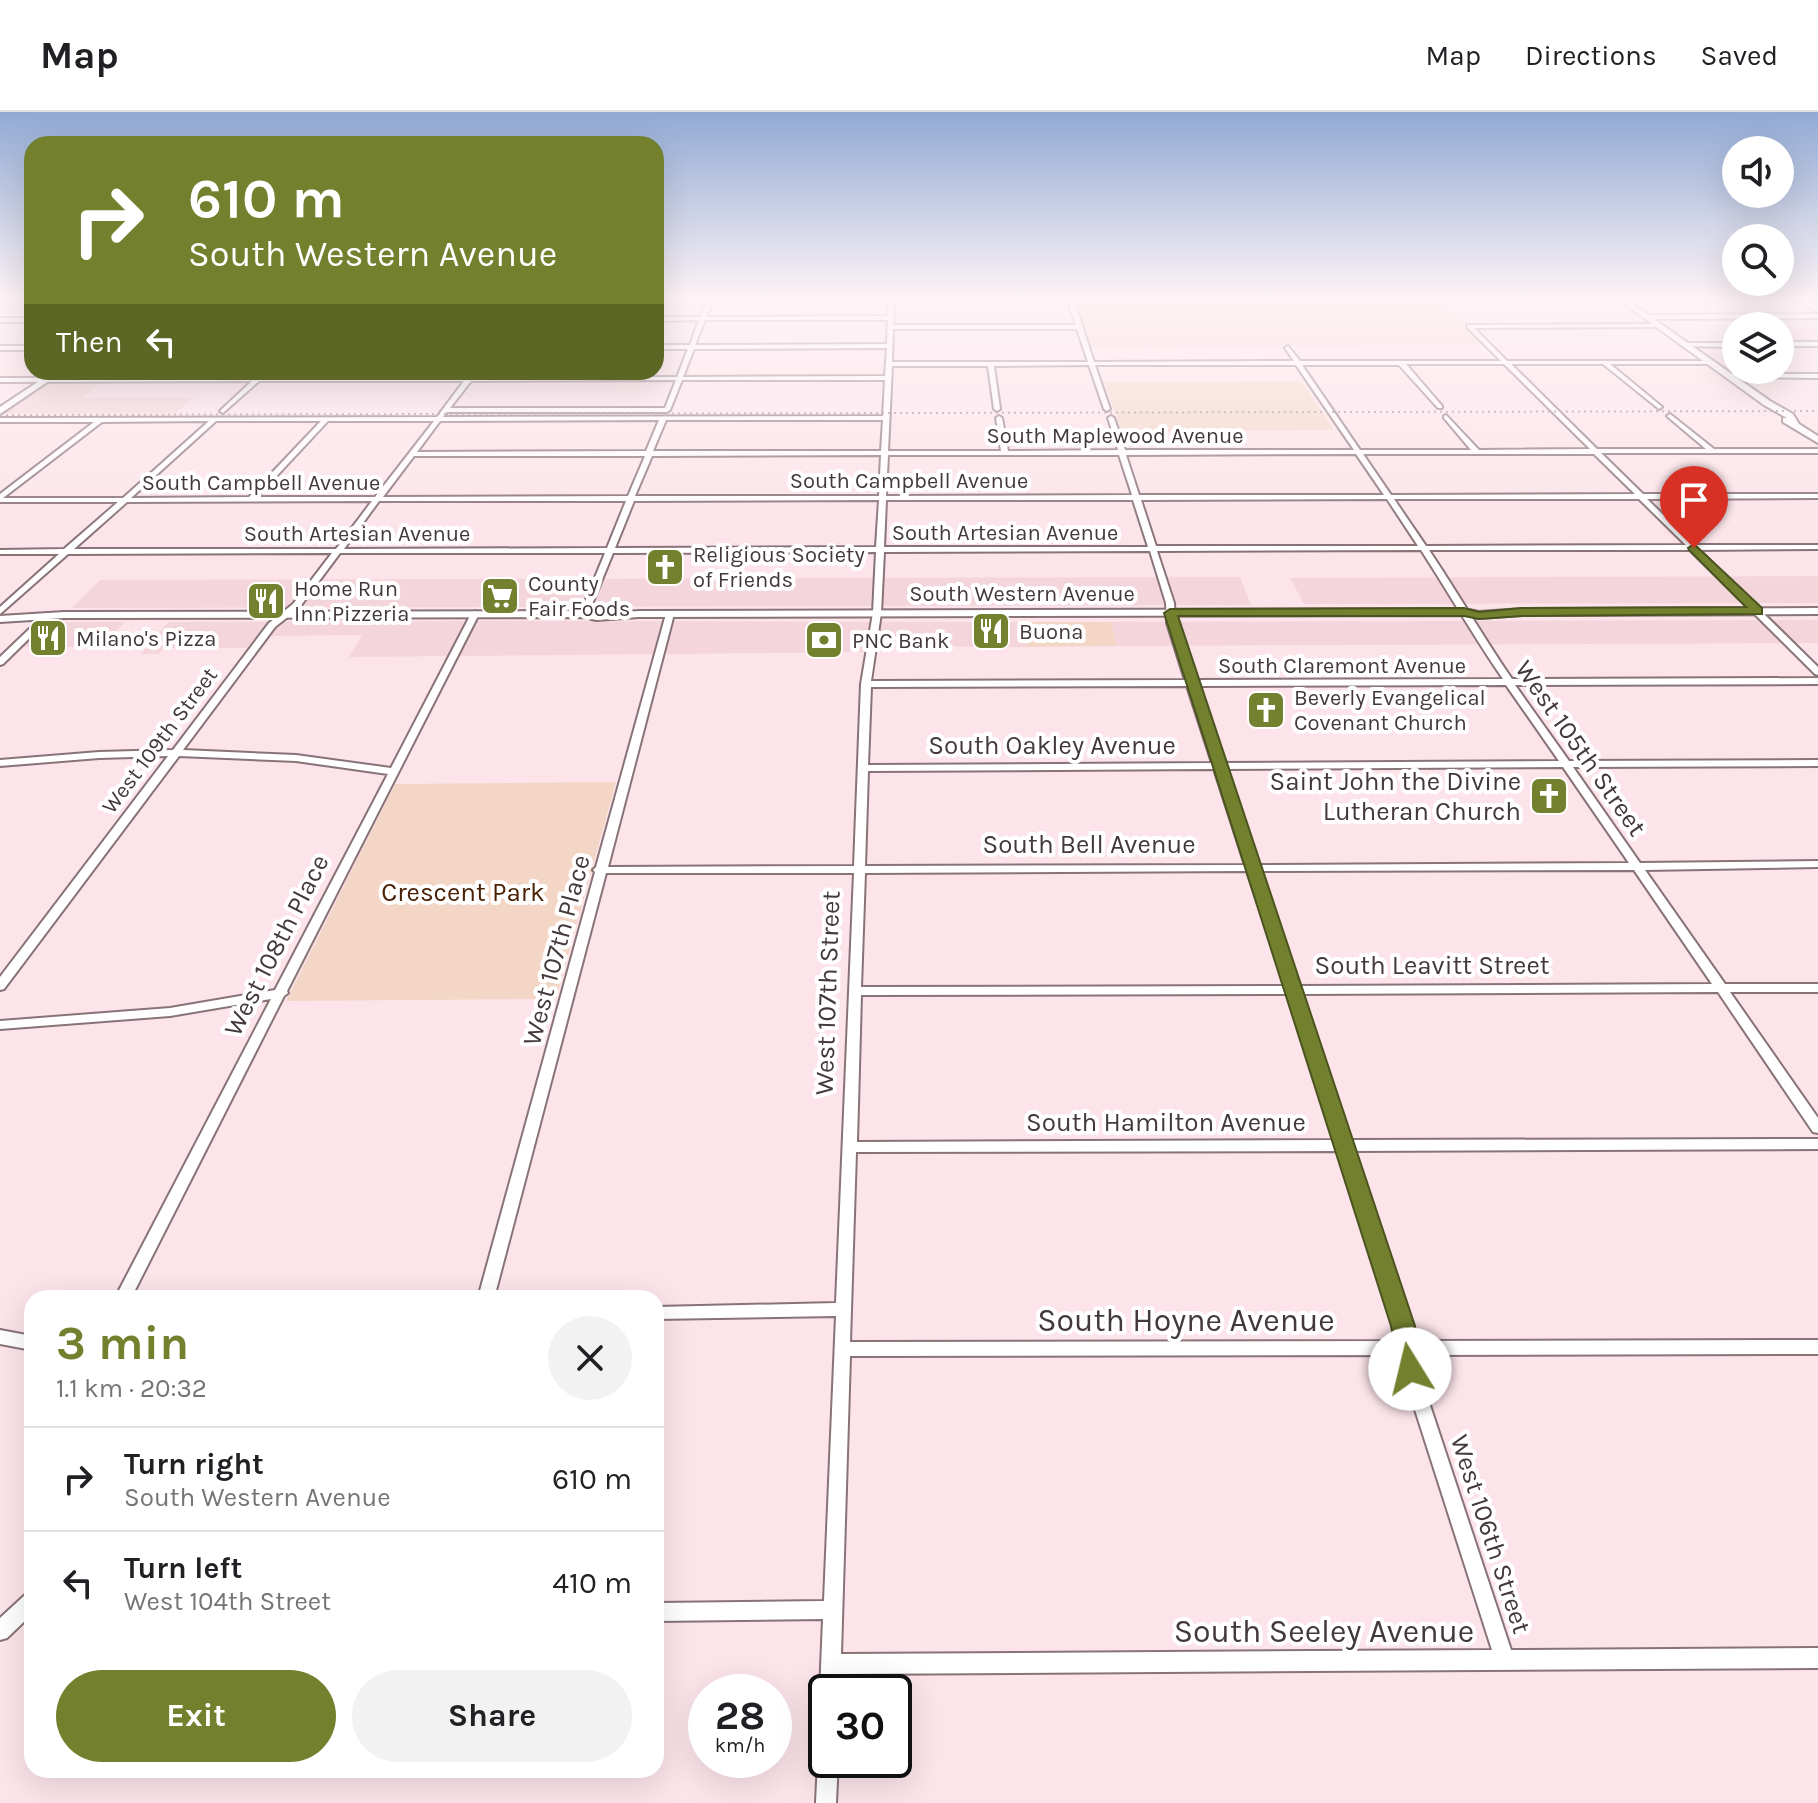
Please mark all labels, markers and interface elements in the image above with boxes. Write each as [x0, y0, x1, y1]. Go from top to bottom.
text: Map [40, 33, 119, 78]
text: Map [1426, 39, 1481, 72]
text: Directions [1525, 39, 1657, 72]
text: Saved [1701, 39, 1778, 72]
map controls [1722, 136, 1794, 384]
button: sound [1722, 136, 1794, 208]
text: 610 m [188, 166, 345, 231]
icon: right [56, 168, 160, 272]
button: search [1722, 224, 1794, 296]
text: South Western Avenue [188, 233, 557, 275]
button: layers [1722, 312, 1794, 384]
icon: left [139, 320, 183, 364]
text: Then [56, 324, 123, 360]
street label: South Maplewood Avenue [986, 423, 1244, 449]
pin [1660, 466, 1728, 548]
street label: South Campbell Avenue [790, 468, 1028, 494]
street label: South Campbell Avenue [142, 470, 380, 496]
icon: arrive [1672, 478, 1716, 522]
street label: South Artesian Avenue [892, 520, 1118, 546]
street label: South Artesian Avenue [244, 521, 470, 547]
place label: Religious Society of Friends [693, 542, 865, 593]
church icon: Religious Society of Friends [644, 546, 686, 588]
place label: County Fair Foods [528, 571, 630, 622]
supermarket icon: County Fair Foods [479, 575, 521, 617]
place label: Home Run Inn Pizzeria [294, 576, 409, 627]
restaurant icon: Home Run Inn Pizzeria [245, 580, 287, 622]
street label: South Western Avenue [909, 581, 1135, 607]
restaurant icon: Buona [970, 610, 1012, 652]
restaurant icon: Milano's Pizza [27, 617, 69, 659]
bank icon: PNC Bank [803, 619, 845, 661]
place label: Buona [1019, 619, 1083, 645]
place label: Milano's Pizza [76, 626, 216, 652]
place label: PNC Bank [852, 628, 949, 654]
street label: South Claremont Avenue [1218, 653, 1466, 679]
street label: West 105th Street [1509, 655, 1653, 842]
street label: West 109th Street [97, 663, 223, 819]
place label: Beverly Evangelical Covenant Church [1294, 685, 1486, 736]
church icon: Beverly Evangelical Covenant Church [1245, 689, 1287, 731]
street label: South Oakley Avenue [928, 730, 1176, 761]
place label: Saint John the Divine Lutheran Church [1270, 766, 1521, 827]
church icon: Saint John the Divine Lutheran Church [1528, 775, 1570, 817]
street label: South Bell Avenue [982, 829, 1196, 860]
street label: West 108th Place [217, 849, 336, 1041]
street label: West 107th Place [516, 851, 597, 1049]
park label: Crescent Park [381, 877, 545, 908]
street label: West 107th Street [808, 890, 847, 1096]
street label: South Leavitt Street [1314, 950, 1550, 981]
street label: South Hamilton Avenue [1026, 1107, 1306, 1138]
street label: South Hoyne Avenue [1037, 1302, 1335, 1339]
text: 3 min [56, 1315, 189, 1371]
button: close [548, 1316, 632, 1400]
position arrow [1368, 1327, 1452, 1411]
text: 1.1 km · 20:32 [56, 1373, 207, 1404]
street label: West 106th Street [1444, 1431, 1537, 1638]
text: Turn right [124, 1446, 264, 1482]
icon: right [56, 1457, 100, 1501]
text: 610 m [552, 1461, 632, 1497]
text: South Western Avenue [124, 1482, 391, 1513]
text: Turn left [124, 1550, 242, 1586]
icon: left [56, 1561, 100, 1605]
text: 410 m [552, 1565, 632, 1601]
text: West 104th Street [124, 1586, 331, 1617]
street label: South Seeley Avenue [1174, 1613, 1474, 1650]
button: Exit [56, 1670, 336, 1762]
button: Share [352, 1670, 632, 1762]
speed limit sign: 30 [808, 1674, 912, 1778]
text: 28 [715, 1692, 765, 1739]
text: km/h [715, 1734, 765, 1757]

